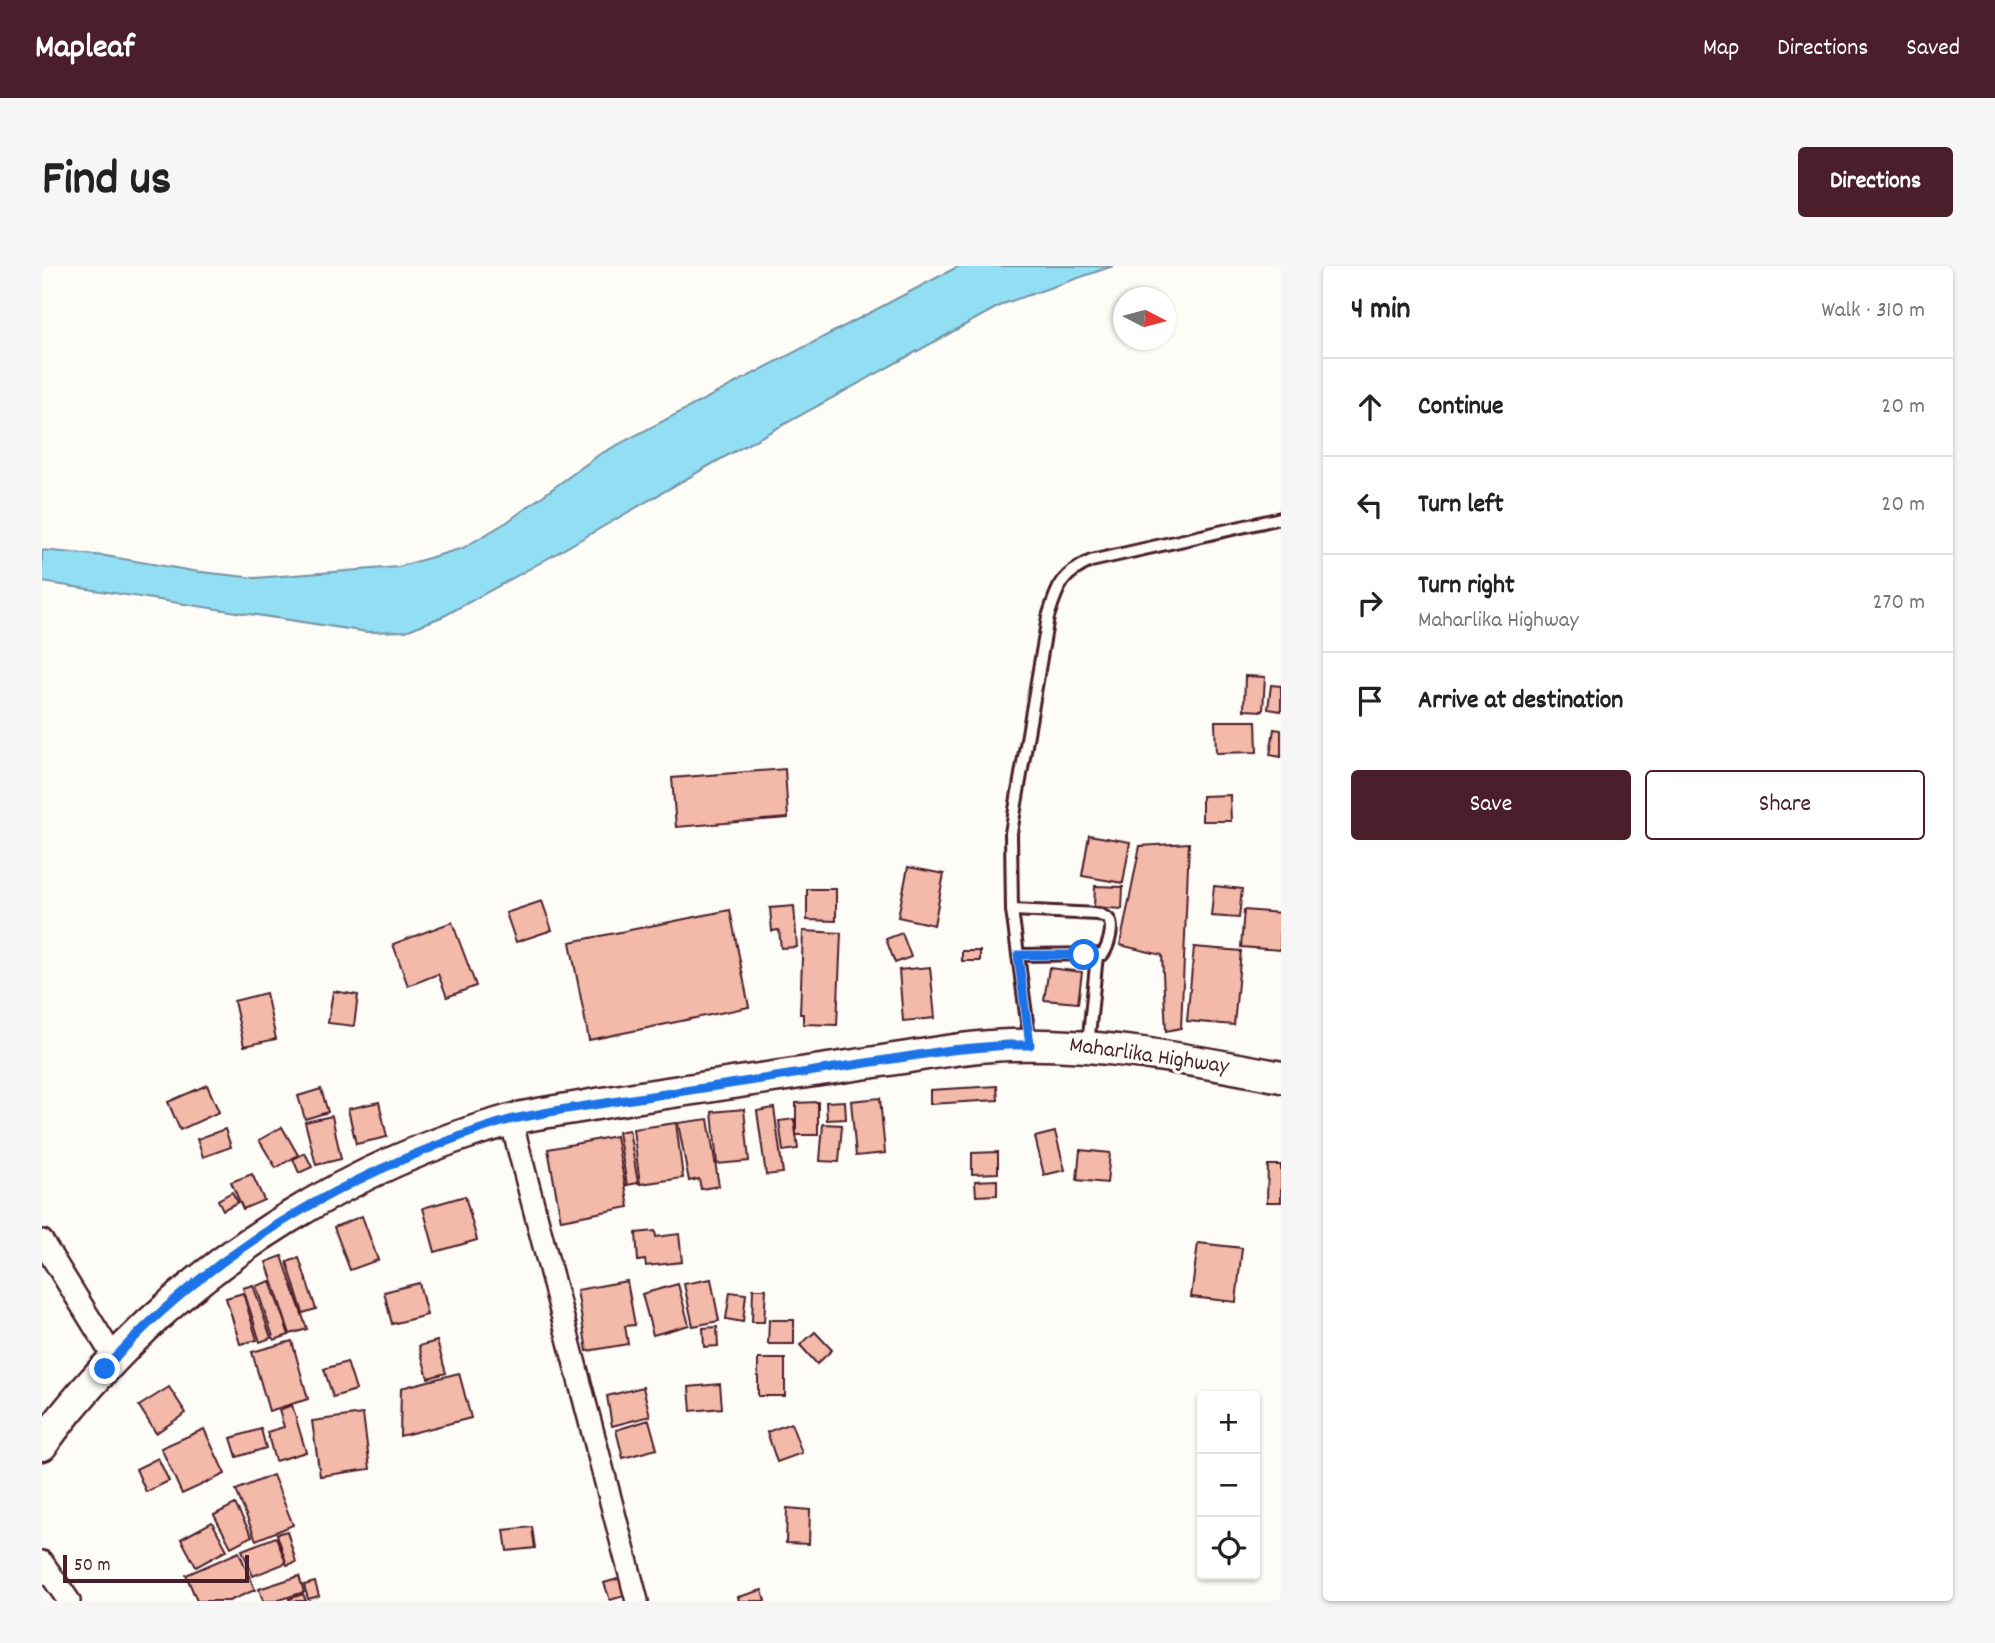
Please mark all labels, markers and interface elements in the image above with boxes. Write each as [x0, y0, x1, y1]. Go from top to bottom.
text: Mapleaf [35, 26, 135, 73]
text: Map [1703, 32, 1739, 66]
text: Directions [1777, 32, 1868, 66]
text: Saved [1906, 32, 1960, 66]
text: Find us [42, 147, 171, 217]
button: Directions [1798, 147, 1953, 217]
north arrow [1113, 287, 1176, 350]
text: 4 min [1351, 290, 1410, 333]
text: Walk · 310 m [1821, 295, 1925, 328]
icon: ahead [1351, 388, 1389, 426]
text: Continue [1418, 389, 1503, 426]
text: 20 m [1881, 391, 1925, 424]
icon: left [1351, 486, 1389, 524]
text: Turn left [1418, 487, 1504, 524]
text: 20 m [1881, 489, 1925, 522]
text: Turn right [1418, 568, 1515, 605]
icon: right [1351, 584, 1389, 622]
text: 270 m [1873, 587, 1925, 620]
text: Maharlika Highway [1418, 605, 1579, 638]
icon: arrive [1351, 682, 1389, 720]
text: Arrive at destination [1418, 683, 1623, 720]
button: Save [1351, 770, 1631, 840]
button: Share [1645, 770, 1925, 840]
route start [1068, 939, 1099, 970]
street label: Maharlika Highway [1067, 1029, 1232, 1085]
route end [89, 1353, 120, 1384]
map controls [1197, 1391, 1260, 1580]
button: + [1197, 1391, 1260, 1454]
button: − [1197, 1454, 1260, 1517]
button: locate [1197, 1517, 1260, 1580]
scale bar [63, 1552, 248, 1584]
text: 50 m [74, 1553, 111, 1580]

